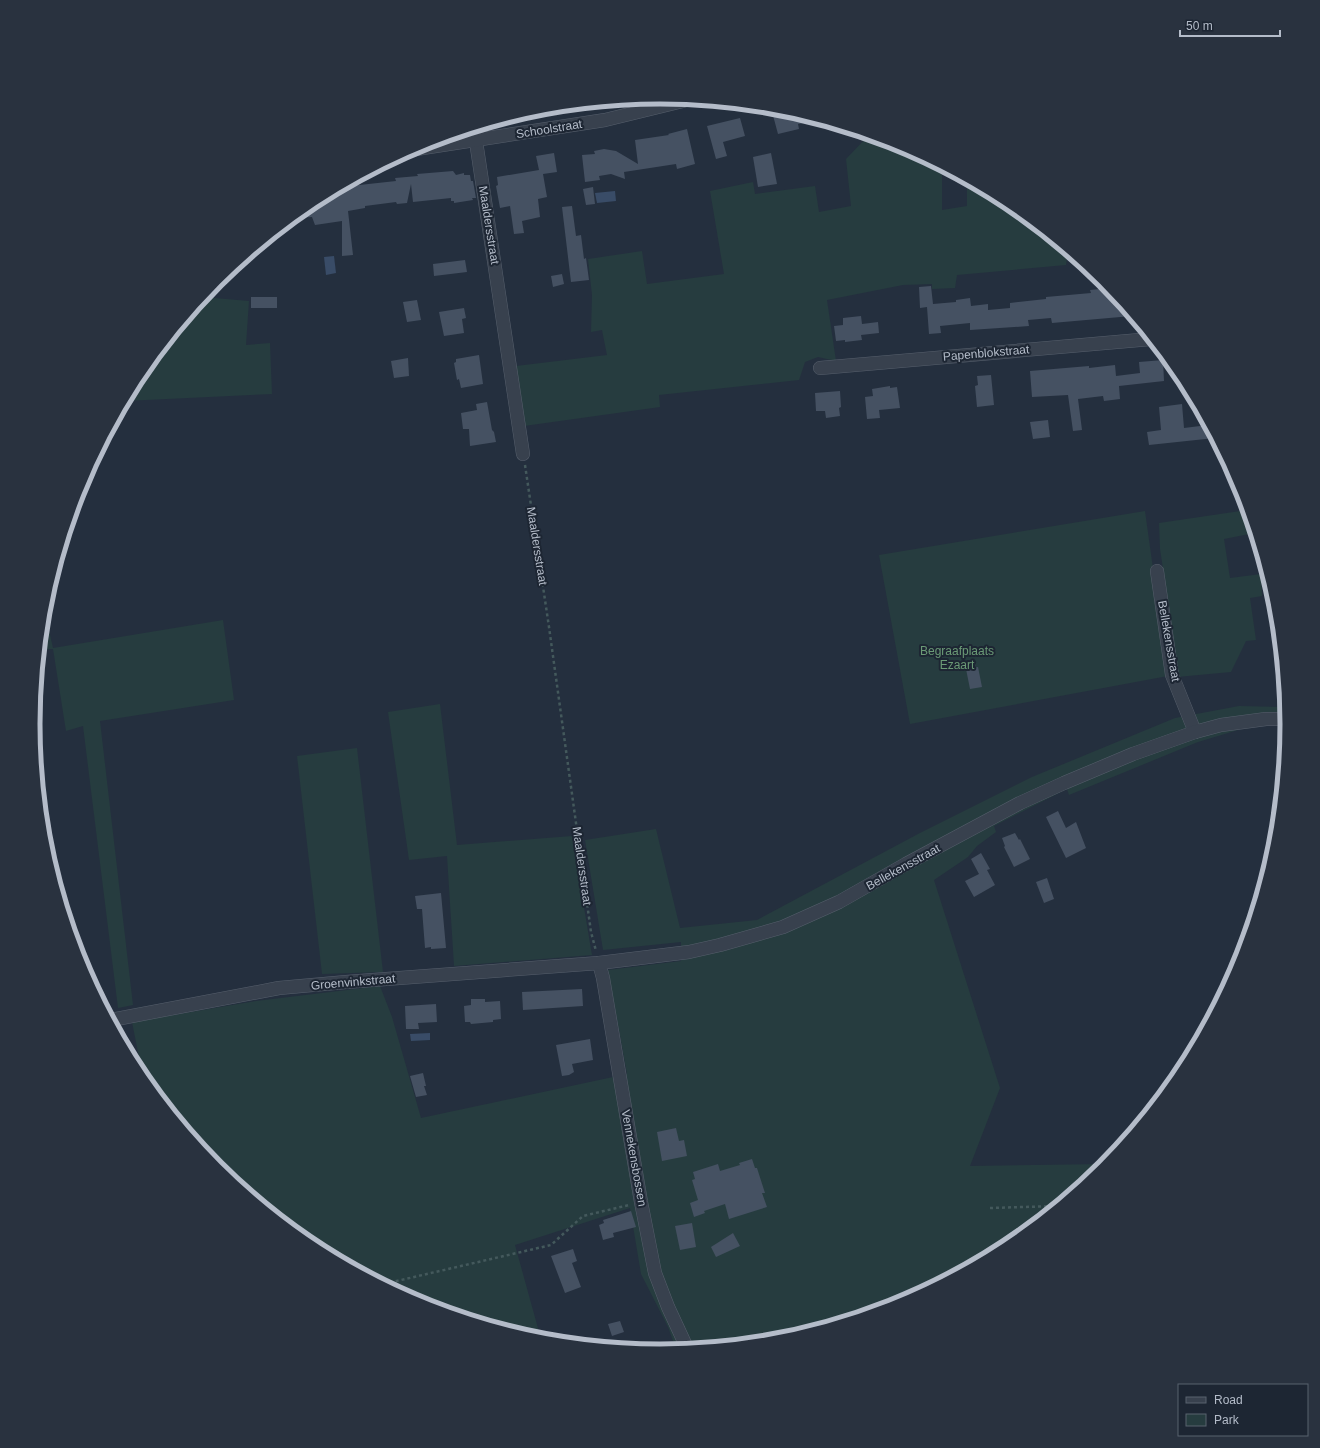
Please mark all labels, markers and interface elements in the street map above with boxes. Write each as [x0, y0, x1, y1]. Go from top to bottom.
scale bar [1180, 12, 1280, 38]
text: 50 m [1186, 19, 1213, 33]
street label: Schoolstraat [515, 117, 584, 141]
street label: Maaldersstraat [476, 185, 502, 266]
street label: Papenblokstraat [942, 342, 1030, 364]
street label: Maaldersstraat [524, 506, 550, 587]
street label: Bellekensstraat [1155, 599, 1183, 683]
park label: Begraafplaats Ezaart [920, 644, 994, 672]
street label: Maaldersstraat [570, 826, 595, 907]
street label: Bellekensstraat [864, 841, 943, 893]
street label: Groenvinkstraat [310, 971, 396, 993]
street label: Vennekensbossen [619, 1108, 649, 1208]
legend [1178, 1384, 1308, 1436]
text: Road [1214, 1393, 1243, 1407]
text: Park [1214, 1413, 1240, 1427]

